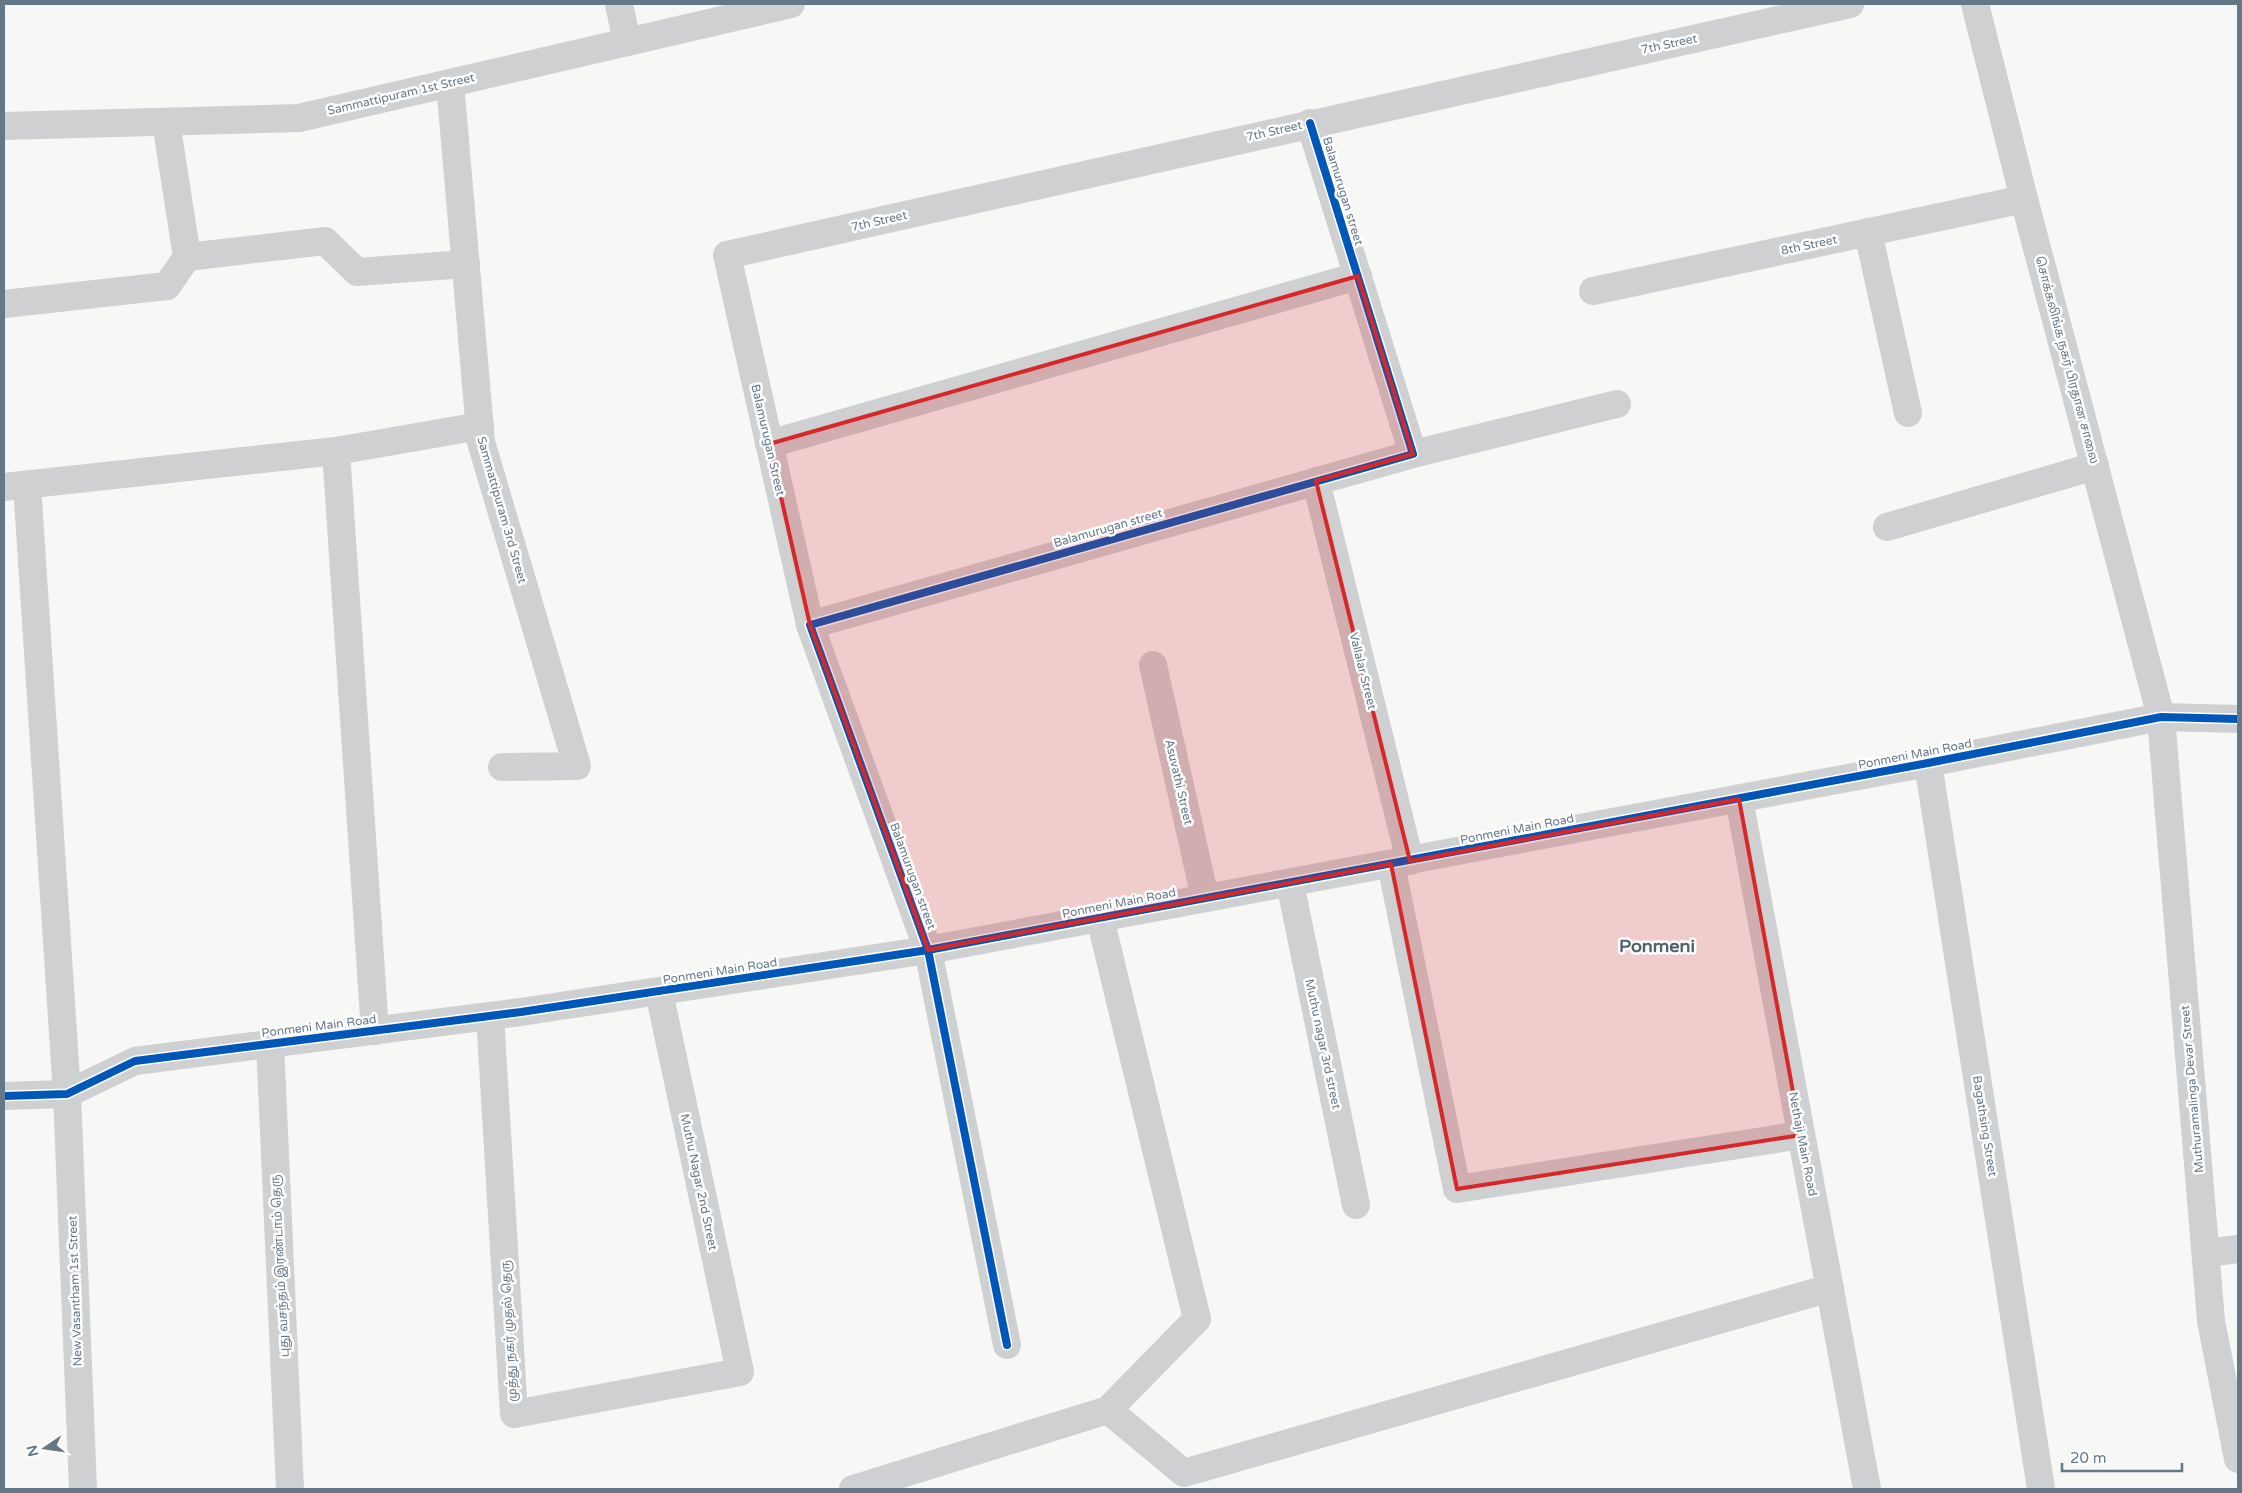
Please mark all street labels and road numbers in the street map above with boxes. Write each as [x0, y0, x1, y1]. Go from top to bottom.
street label: 7th Street [1640, 31, 1699, 57]
street label: Sammattipuram 1st Street [326, 70, 476, 118]
street label: 7th Street [1245, 118, 1304, 144]
street label: Balamurugan street [1320, 135, 1366, 247]
street label: 7th Street [850, 208, 909, 234]
street label: 8th Street [1780, 232, 1839, 258]
street label: சொக்கலிங்க நகர் பிரதான சாலை [2032, 255, 2101, 466]
street label: Balamurugan Street [748, 383, 788, 498]
street label: Sammattipuram 3rd Street [474, 435, 530, 585]
street label: Balamurugan street [1052, 506, 1164, 550]
street label: Vallalar Street [1347, 631, 1379, 711]
street label: Ponmeni Main Road [1857, 736, 1973, 772]
street label: Asuvathi Street [1162, 738, 1196, 826]
street label: Ponmeni Main Road [1459, 811, 1575, 847]
street label: Balamurugan street [887, 821, 939, 932]
street label: Ponmeni Main Road [1061, 885, 1177, 921]
street label: Ponmeni Main Road [662, 955, 778, 987]
street label: Muthu nagar 3rd street [1302, 978, 1344, 1111]
street label: Muthuramalinga Devar Street [2178, 1004, 2206, 1173]
street label: Ponmeni Main Road [261, 1012, 377, 1040]
street label: Bagathsing Street [1970, 1074, 2000, 1178]
street label: Nethaji Main Road [1786, 1091, 1820, 1197]
street label: Muthu Nagar 2nd Street [678, 1112, 720, 1252]
street label: புது வசந்தம் இரண்டாம் தெரு [268, 1174, 293, 1358]
street label: New Vasantham 1st Street [65, 1215, 85, 1367]
street label: முத்து நகர் முதல் தெரு [498, 1259, 521, 1402]

